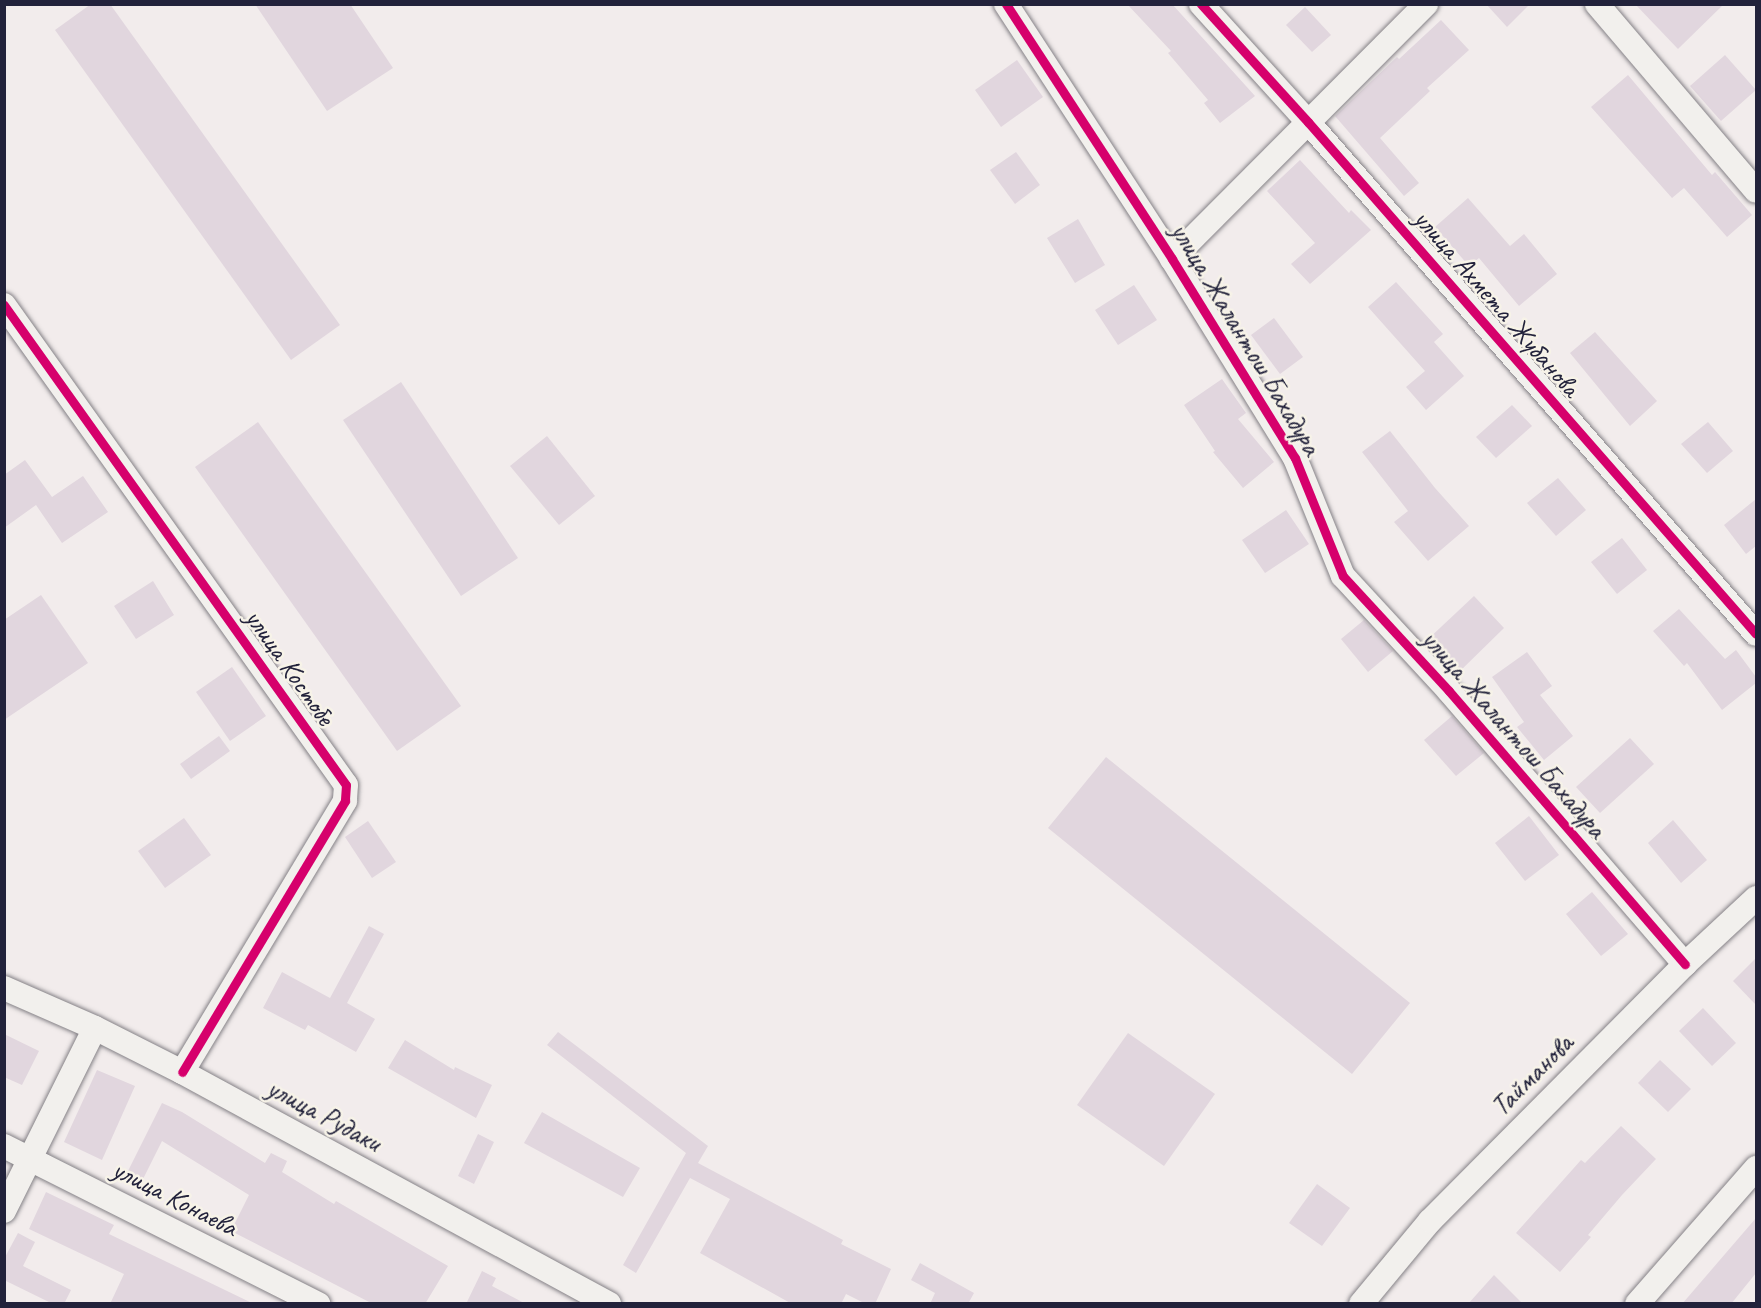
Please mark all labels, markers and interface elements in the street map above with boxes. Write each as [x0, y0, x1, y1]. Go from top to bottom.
street label: улица Ахмета Жубанова [1406, 202, 1588, 404]
street label: улица Жалантош Бахадура [1163, 216, 1329, 462]
street label: улица Костобе [237, 601, 343, 733]
street label: улица Жалантош Бахадура [1414, 623, 1614, 845]
street label: Тайманова [1484, 1027, 1580, 1123]
street label: улица Рудаки [261, 1071, 387, 1159]
street label: улица Конаева [107, 1152, 243, 1244]

